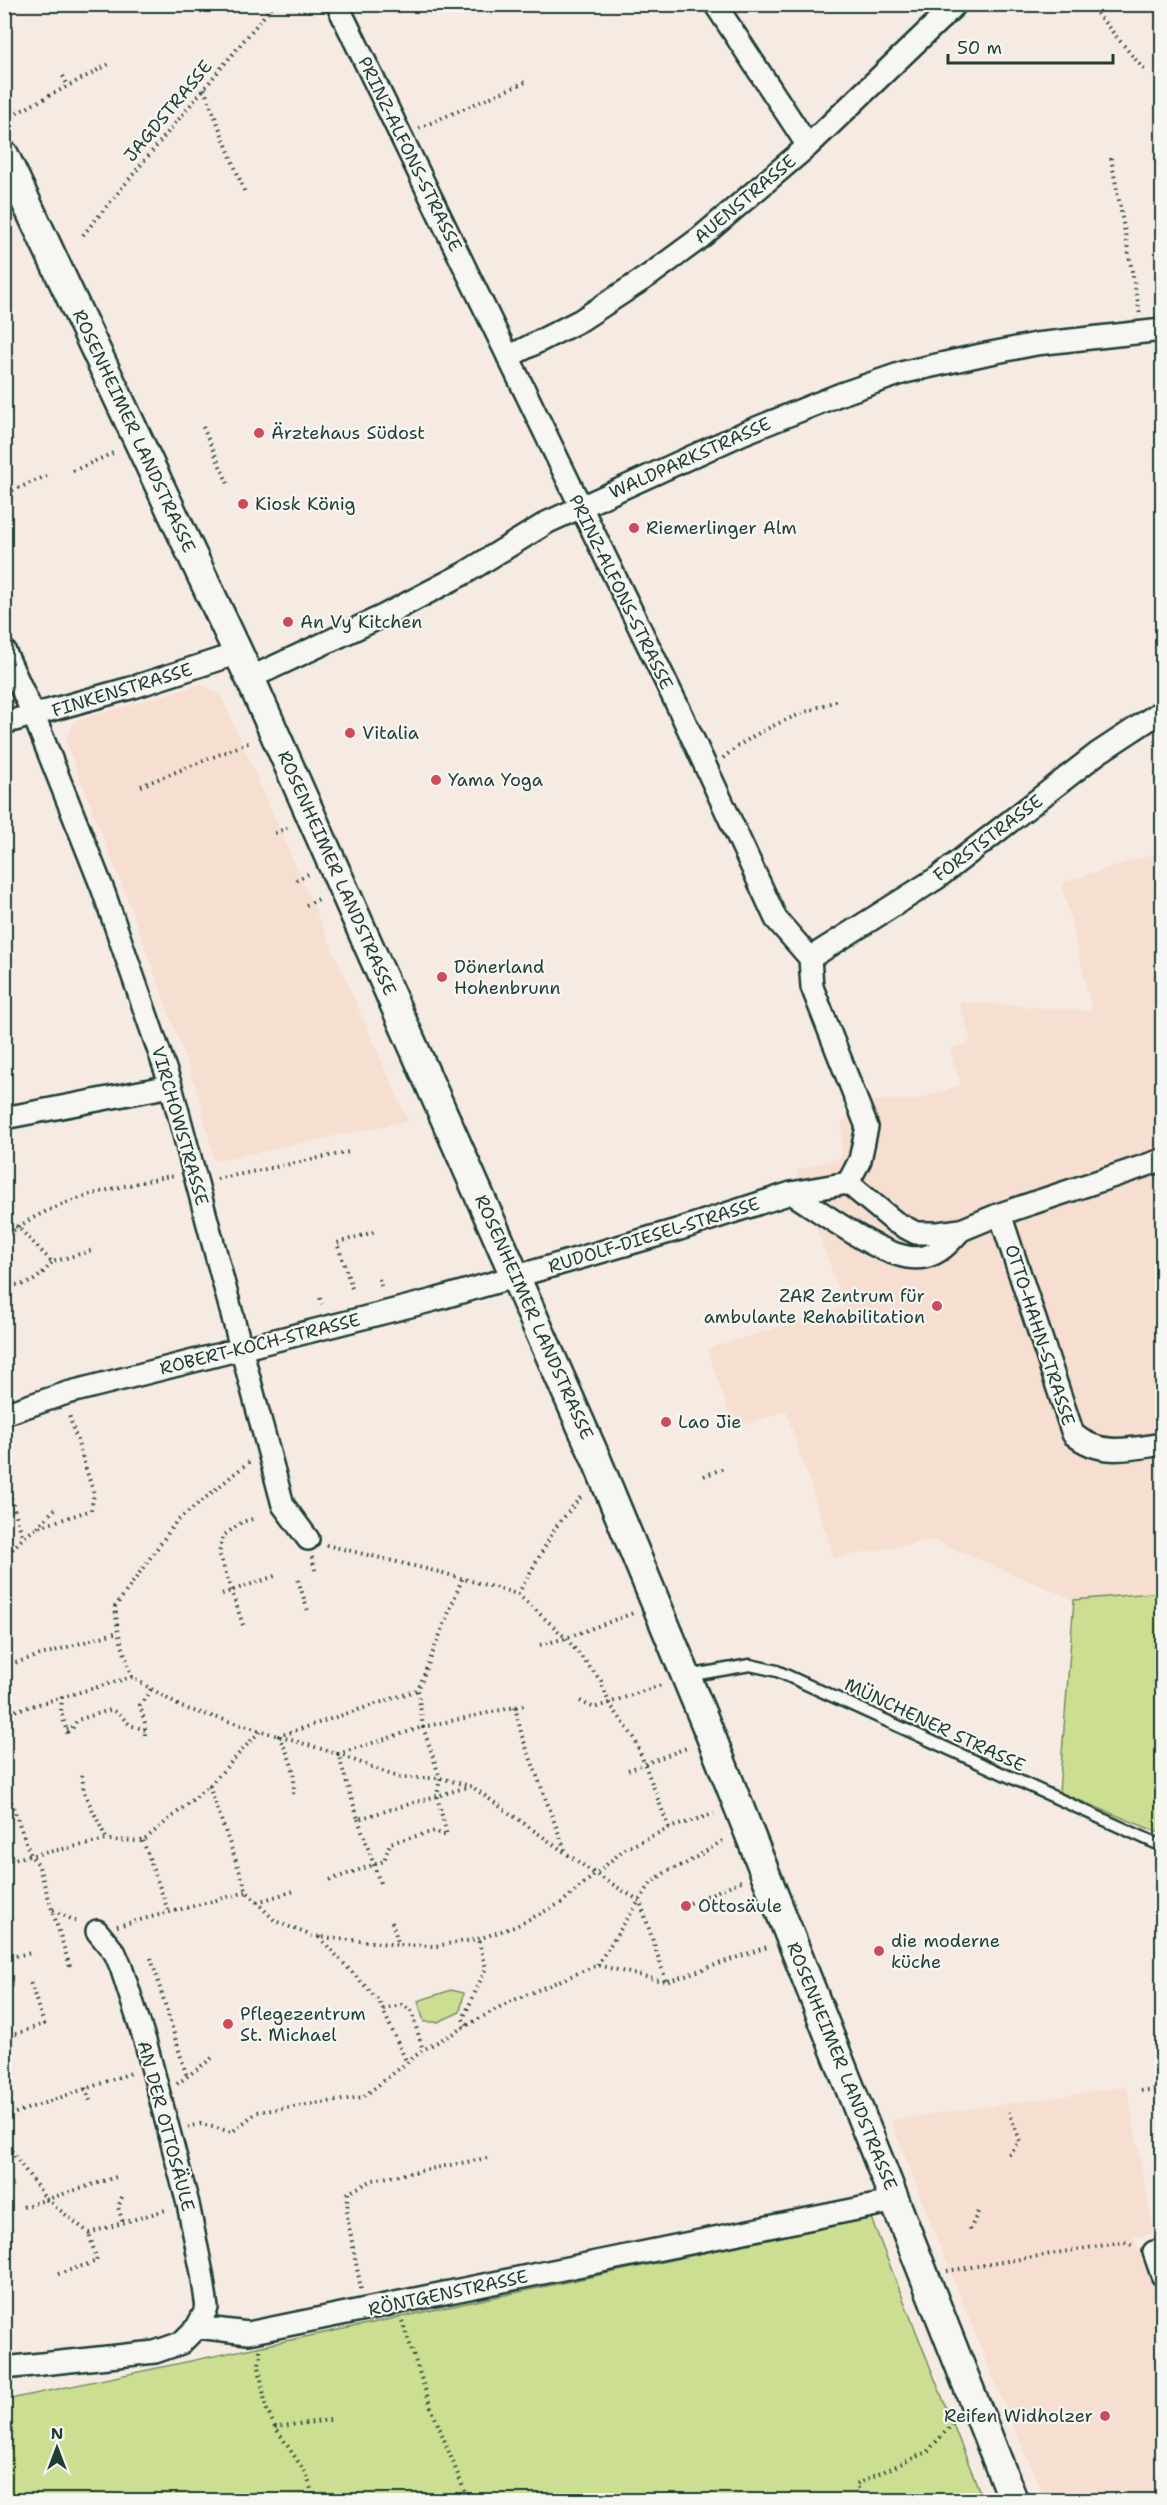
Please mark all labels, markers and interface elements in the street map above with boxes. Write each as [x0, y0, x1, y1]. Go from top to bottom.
scale bar [948, 27, 1113, 65]
text: 50 m [957, 36, 1002, 60]
street label: PRINZ-ALFONS-STRASSE [352, 52, 468, 256]
street label: JAGDSTRASSE [118, 55, 218, 167]
street label: AUENSTRASSE [689, 149, 801, 249]
street label: ROSENHEIMER LANDSTRASSE [67, 306, 201, 556]
street label: WALDPARKSTRASSE [605, 412, 775, 504]
place label: Ärztehaus Südost [271, 421, 425, 445]
marker: Ärztehaus Südost [252, 426, 266, 440]
street label: PRINZ-ALFONS-STRASSE [563, 490, 679, 694]
place label: Kiosk König [255, 492, 356, 516]
marker: Kiosk König [236, 497, 250, 511]
place label: Riemerlinger Alm [646, 516, 797, 540]
marker: Riemerlinger Alm [627, 521, 641, 535]
place label: An Vy Kitchen [300, 610, 422, 634]
marker: An Vy Kitchen [281, 615, 295, 629]
street label: FINKENSTRASSE [49, 657, 195, 723]
place label: Vitalia [362, 721, 419, 745]
marker: Vitalia [343, 726, 357, 740]
street label: ROSENHEIMER LANDSTRASSE [272, 747, 402, 999]
place label: Yama Yoga [448, 768, 543, 792]
marker: Yama Yoga [429, 773, 443, 787]
street label: FORSTSTRASSE [928, 789, 1048, 887]
place label: Dönerland Hohenbrunn [454, 955, 561, 1000]
marker: Dönerland Hohenbrunn [435, 970, 449, 984]
street label: VIRCHOWSTRASSE [146, 1044, 214, 1208]
street label: ROSENHEIMER LANDSTRASSE [469, 1191, 599, 1443]
street label: RUDOLF-DIESEL-STRASSE [545, 1191, 763, 1279]
street label: OTTO-HAHN-STRASSE [999, 1241, 1081, 1429]
place label: ZAR Zentrum für ambulante Rehabilitation [704, 1284, 925, 1329]
marker: ZAR Zentrum für ambulante Rehabilitation [930, 1299, 944, 1313]
street label: ROBERT-KOCH-STRASSE [157, 1307, 363, 1381]
place label: Lao Jie [678, 1410, 741, 1434]
marker: Lao Jie [659, 1415, 673, 1429]
street label: MÜNCHENER STRASSE [841, 1672, 1029, 1778]
place label: Ottosäule [698, 1894, 782, 1918]
marker: Ottosäule [679, 1899, 693, 1913]
place label: die moderne küche [891, 1929, 1000, 1974]
street label: ROSENHEIMER LANDSTRASSE [781, 1938, 903, 2194]
marker: die moderne küche [872, 1944, 886, 1958]
place label: Pflegezentrum St. Michael [240, 2002, 366, 2047]
marker: Pflegezentrum St. Michael [221, 2017, 235, 2031]
street label: AN DER OTTOSÄULE [132, 2038, 200, 2214]
street label: RÖNTGENSTRASSE [366, 2264, 530, 2322]
place label: Reifen Widholzer [944, 2404, 1093, 2428]
marker: Reifen Widholzer [1098, 2409, 1112, 2423]
north arrow [27, 2418, 87, 2478]
text: N [51, 2423, 63, 2444]

